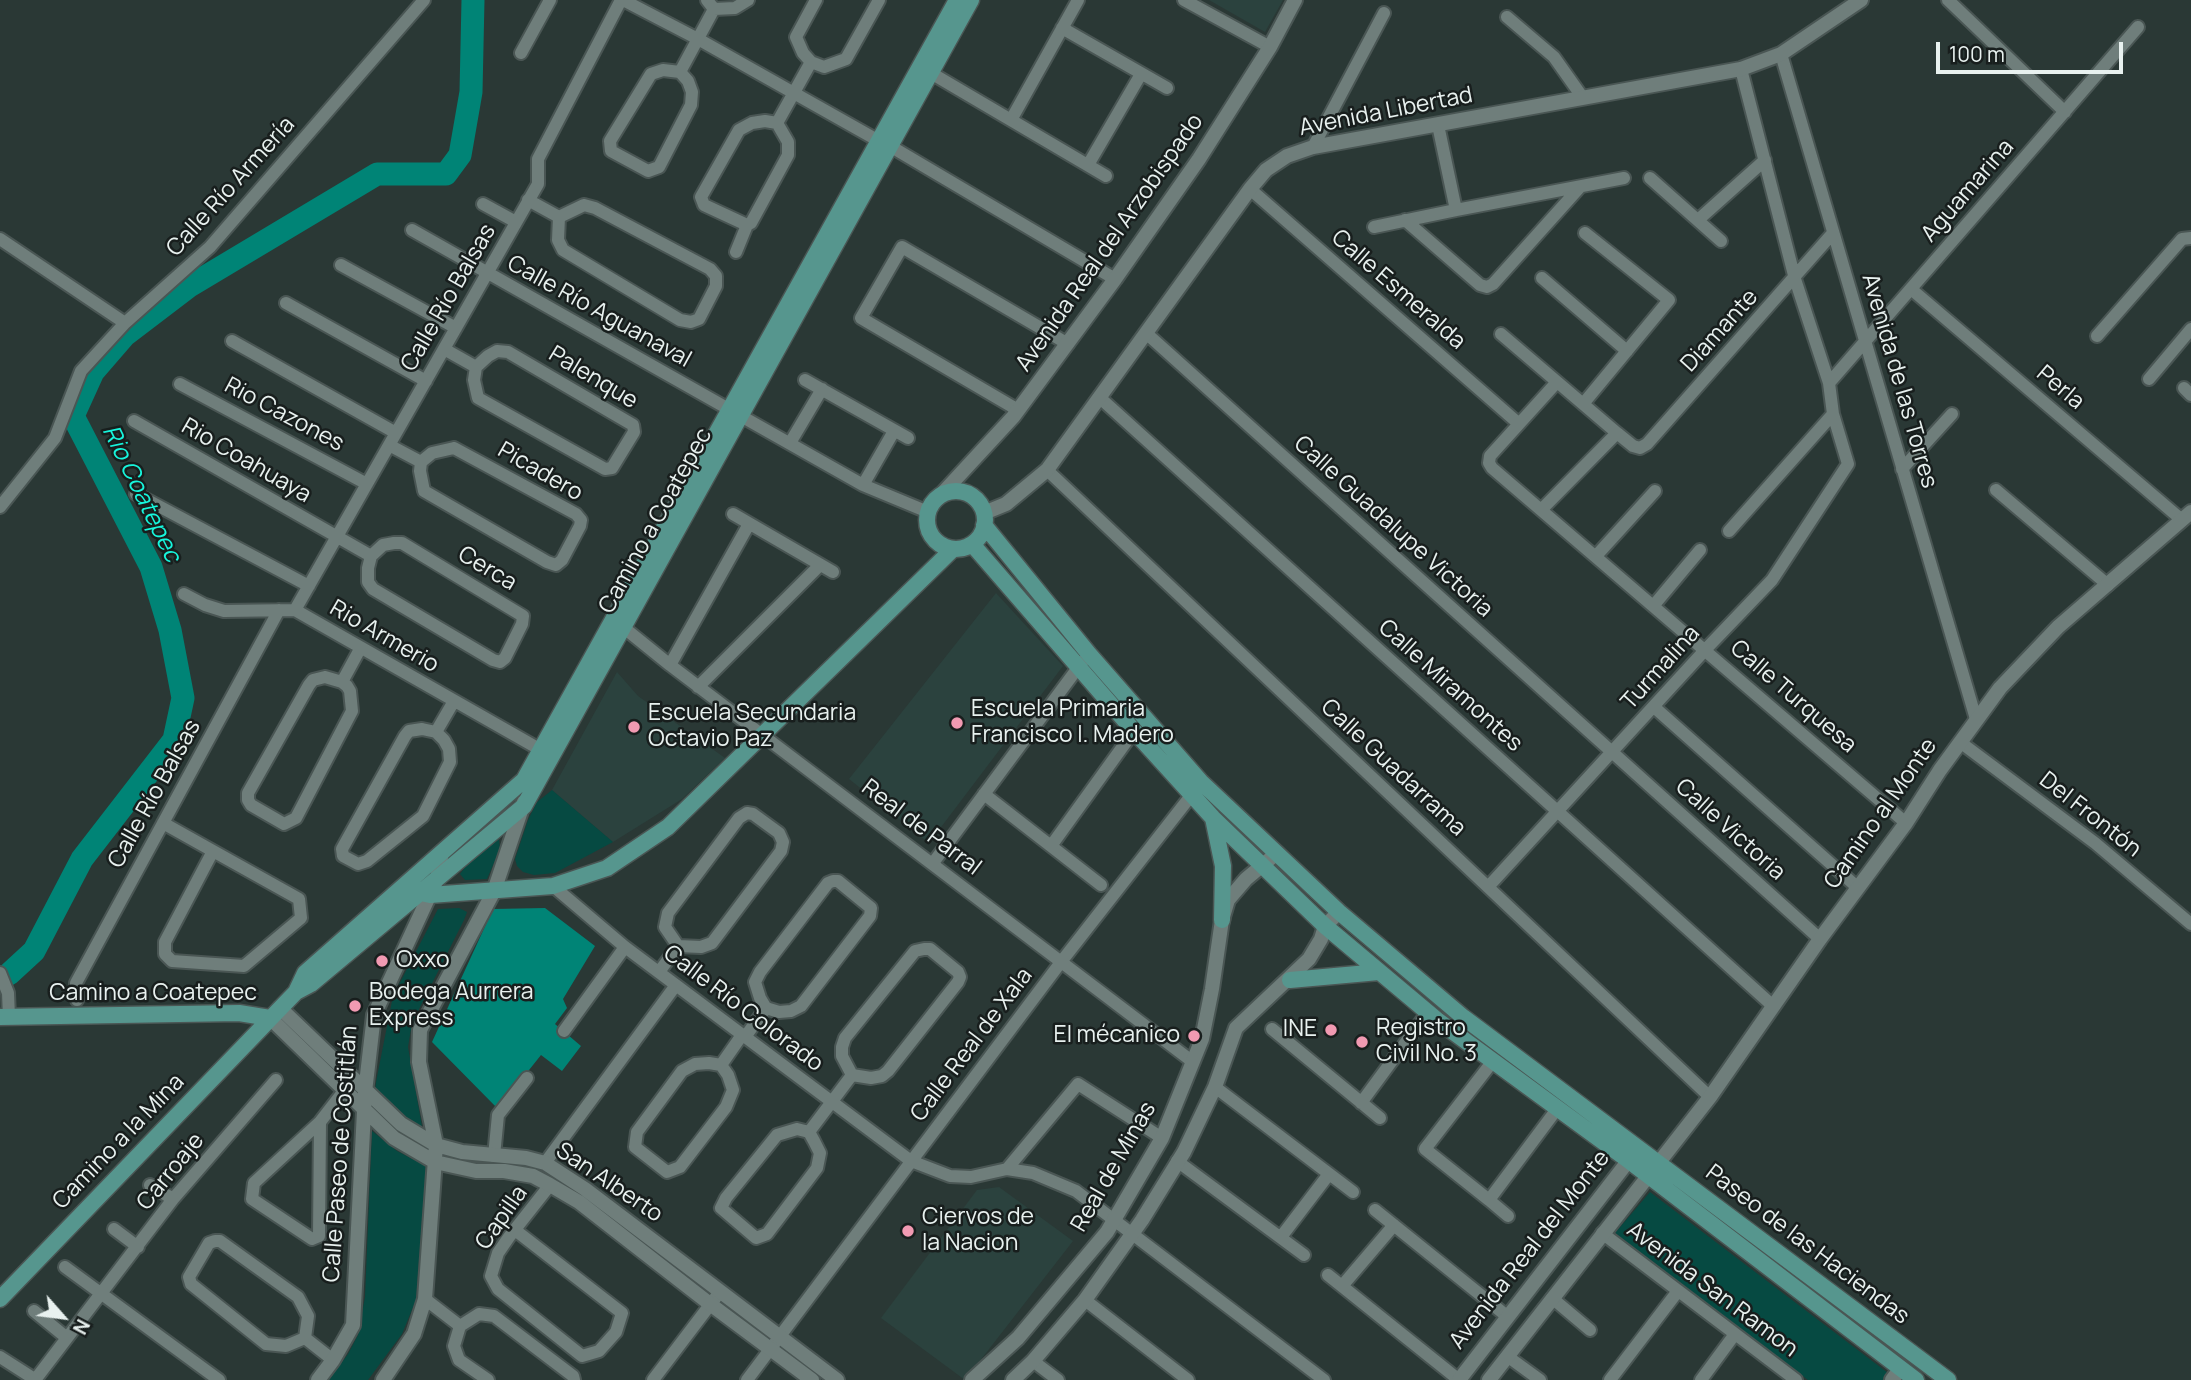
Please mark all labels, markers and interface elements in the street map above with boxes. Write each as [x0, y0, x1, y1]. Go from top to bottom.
scale bar [1939, 28, 2126, 72]
text: 100 m [1949, 40, 2005, 68]
street label: Avenida Libertad [1297, 82, 1475, 142]
street label: Avenida Real del Arzobispado [1010, 109, 1210, 377]
street label: Calle Río Armería [161, 112, 301, 262]
street label: Aguamarina [1916, 134, 2020, 248]
street label: Calle Río Balsas [396, 220, 502, 376]
street label: Calle Esmeralda [1325, 224, 1471, 356]
street label: Calle Río Aguanaval [502, 250, 696, 374]
street label: Avenida de las Torres [1855, 271, 1943, 491]
street label: Diamante [1676, 284, 1764, 378]
street label: Palenque [543, 341, 643, 415]
street label: Perla [2031, 360, 2089, 416]
street label: Rio Cazones [220, 372, 348, 458]
street label: Rio Coahuaya [176, 413, 316, 509]
water label: Rio Coatepec [95, 421, 187, 567]
street label: Camino a Coatepec [594, 423, 718, 619]
street label: Calle Guadalupe Victoria [1288, 430, 1498, 624]
street label: Picadero [493, 437, 587, 507]
street label: Cerca [453, 541, 521, 597]
street label: Rio Armerio [325, 595, 443, 679]
street label: Calle Miramontes [1372, 614, 1528, 758]
street label: Turmalina [1616, 620, 1706, 716]
street label: Calle Turquesa [1724, 635, 1862, 759]
street label: Calle Guadarrama [1315, 694, 1471, 842]
place label: Escuela Primaria Francisco I. Madero [971, 696, 1174, 750]
place label: Escuela Secundaria Octavio Paz [648, 700, 856, 754]
street label: Calle Río Balsas [103, 715, 207, 873]
marker: Escuela Primaria Francisco I. Madero [949, 715, 965, 731]
marker: Escuela Secundaria Octavio Paz [626, 719, 642, 735]
street label: Camino al Monte [1819, 733, 1943, 895]
street label: Del Frontón [2034, 767, 2146, 863]
street label: Calle Victoria [1669, 773, 1791, 887]
street label: Real de Parral [856, 774, 986, 882]
street label: Calle Río Colorado [658, 940, 828, 1078]
place label: Oxxo [396, 947, 450, 975]
marker: Oxxo [374, 953, 390, 969]
street label: Calle Real de Xala [905, 963, 1039, 1127]
place label: Bodega Aurrera Express [369, 979, 533, 1033]
street label: Camino a Coatepec [49, 980, 257, 1008]
marker: Bodega Aurrera Express [347, 998, 363, 1014]
place label: Registro Civil No. 3 [1376, 1015, 1477, 1069]
place label: INE [1283, 1016, 1317, 1044]
place label: El mécanico [1054, 1022, 1180, 1050]
marker: INE [1323, 1022, 1339, 1038]
street label: Calle Paseo de Costitlán [318, 1025, 364, 1283]
marker: El mécanico [1186, 1028, 1202, 1044]
marker: Registro Civil No. 3 [1354, 1034, 1370, 1050]
street label: Camino a la Mina [48, 1069, 190, 1215]
street label: Real de Minas [1066, 1097, 1162, 1237]
street label: Carroaje [132, 1128, 210, 1216]
street label: San Alberto [550, 1137, 668, 1229]
street label: Avenida Real del Monte [1444, 1145, 1616, 1355]
street label: Paseo de las Haciendas [1700, 1159, 1914, 1331]
street label: Capilla [470, 1181, 534, 1255]
place label: Ciervos de la Nacion [922, 1204, 1034, 1258]
street label: Avenida San Ramon [1621, 1217, 1803, 1363]
marker: Ciervos de la Nacion [900, 1223, 916, 1239]
north arrow [28, 1282, 98, 1352]
text: N [67, 1315, 96, 1339]

